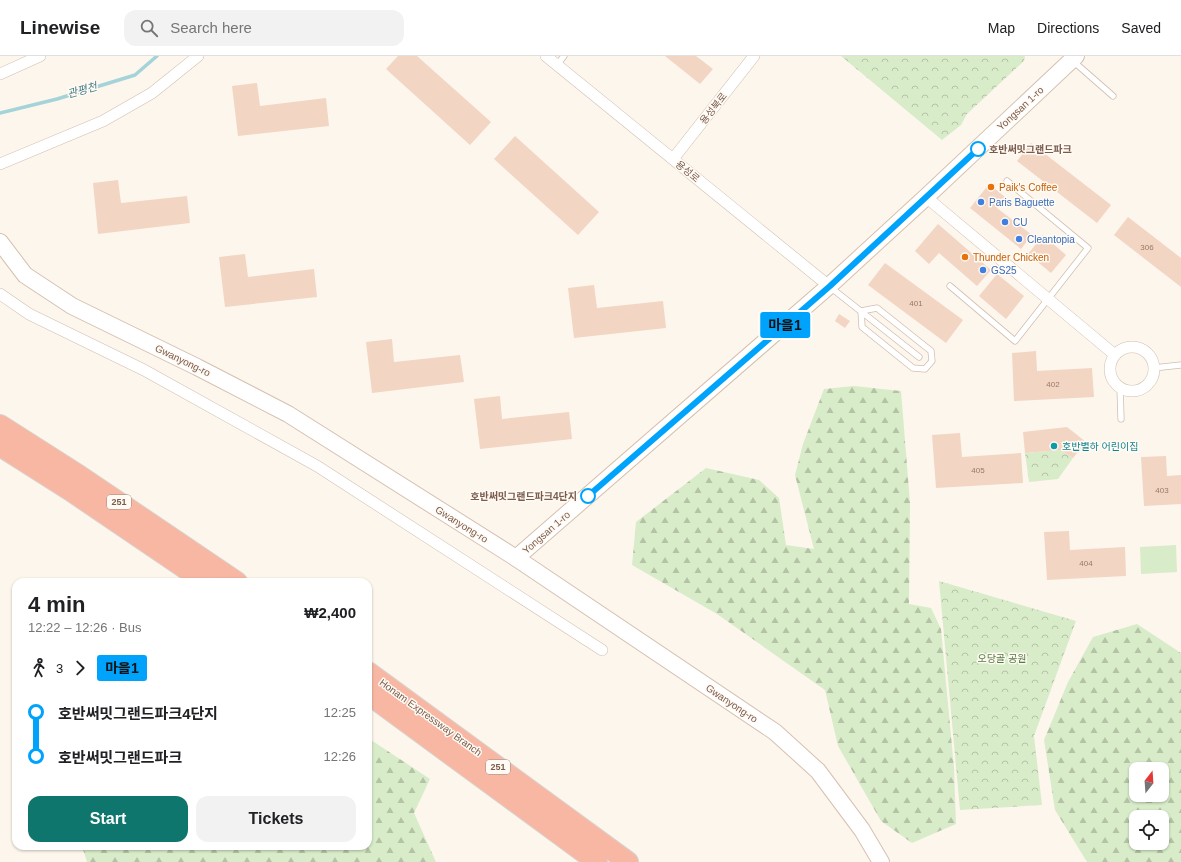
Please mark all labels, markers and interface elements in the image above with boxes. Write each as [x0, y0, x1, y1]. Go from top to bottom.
search box [124, 10, 404, 46]
text: Linewise [20, 17, 100, 38]
icon: search [138, 17, 160, 39]
text: Search here [170, 19, 252, 36]
text: Map [988, 20, 1015, 36]
text: Directions [1037, 20, 1099, 36]
text: Saved [1121, 20, 1161, 36]
water label: 관평천 [66, 80, 100, 100]
street label: Yongsan 1-ro [995, 84, 1046, 133]
street label: 용성북로 [698, 90, 729, 126]
marker: 호반써밋그랜드파크 [970, 141, 986, 157]
place label: 호반써밋그랜드파크 [989, 144, 1072, 155]
street label: 용성로 [673, 158, 702, 184]
marker: Paik's Coffee [986, 182, 996, 192]
place label: Paik's Coffee [999, 182, 1058, 193]
marker: Paris Baguette [976, 197, 986, 207]
place label: Paris Baguette [989, 197, 1055, 208]
marker: CU [1000, 217, 1010, 227]
place label: CU [1013, 217, 1027, 228]
marker: Cleantopia [1014, 234, 1024, 244]
place label: Cleantopia [1027, 234, 1075, 245]
house number: 306 [1140, 243, 1154, 252]
marker: Thunder Chicken [960, 252, 970, 262]
place label: Thunder Chicken [973, 252, 1049, 263]
marker: GS25 [978, 265, 988, 275]
place label: GS25 [991, 265, 1017, 276]
house number: 401 [909, 299, 923, 308]
line badge: 마을1 [762, 312, 808, 338]
text: 마을1 [768, 317, 802, 333]
street label: Gwanyong-ro [153, 342, 213, 379]
house number: 402 [1046, 380, 1060, 389]
marker: 호반별하 어린이집 [1049, 441, 1059, 451]
place label: 호반별하 어린이집 [1062, 441, 1138, 452]
house number: 405 [971, 466, 985, 475]
house number: 403 [1155, 486, 1169, 495]
marker: 호반써밋그랜드파크4단지 [580, 488, 596, 504]
place label: 호반써밋그랜드파크4단지 [470, 491, 577, 502]
road number: 251 [107, 495, 131, 509]
street label: Gwanyong-ro [433, 504, 490, 545]
street label: Yongsan 1-ro [520, 509, 573, 556]
house number: 404 [1079, 559, 1093, 568]
text: 4 min [28, 592, 85, 617]
text: ₩2,400 [304, 604, 356, 621]
text: 12:22 – 12:26 · Bus [28, 620, 141, 635]
park label: 오당골 공원 [978, 653, 1026, 664]
icon: walk [28, 657, 50, 679]
icon: forward [69, 657, 91, 679]
text: 마을1 [105, 660, 139, 676]
text: 3 [56, 661, 63, 676]
street label: Honam Expressway Branch [378, 677, 484, 758]
street label: Gwanyong-ro [704, 682, 760, 725]
text: 호반써밋그랜드파크4단지 [58, 705, 218, 722]
text: 12:25 [323, 705, 356, 720]
text: 호반써밋그랜드파크 [58, 749, 182, 766]
text: 12:26 [323, 749, 356, 764]
road number: 251 [486, 760, 510, 774]
north arrow [1129, 762, 1169, 802]
map controls [1129, 762, 1169, 850]
button: Start [28, 796, 188, 842]
button: Tickets [196, 796, 356, 842]
button: locate [1129, 810, 1169, 850]

